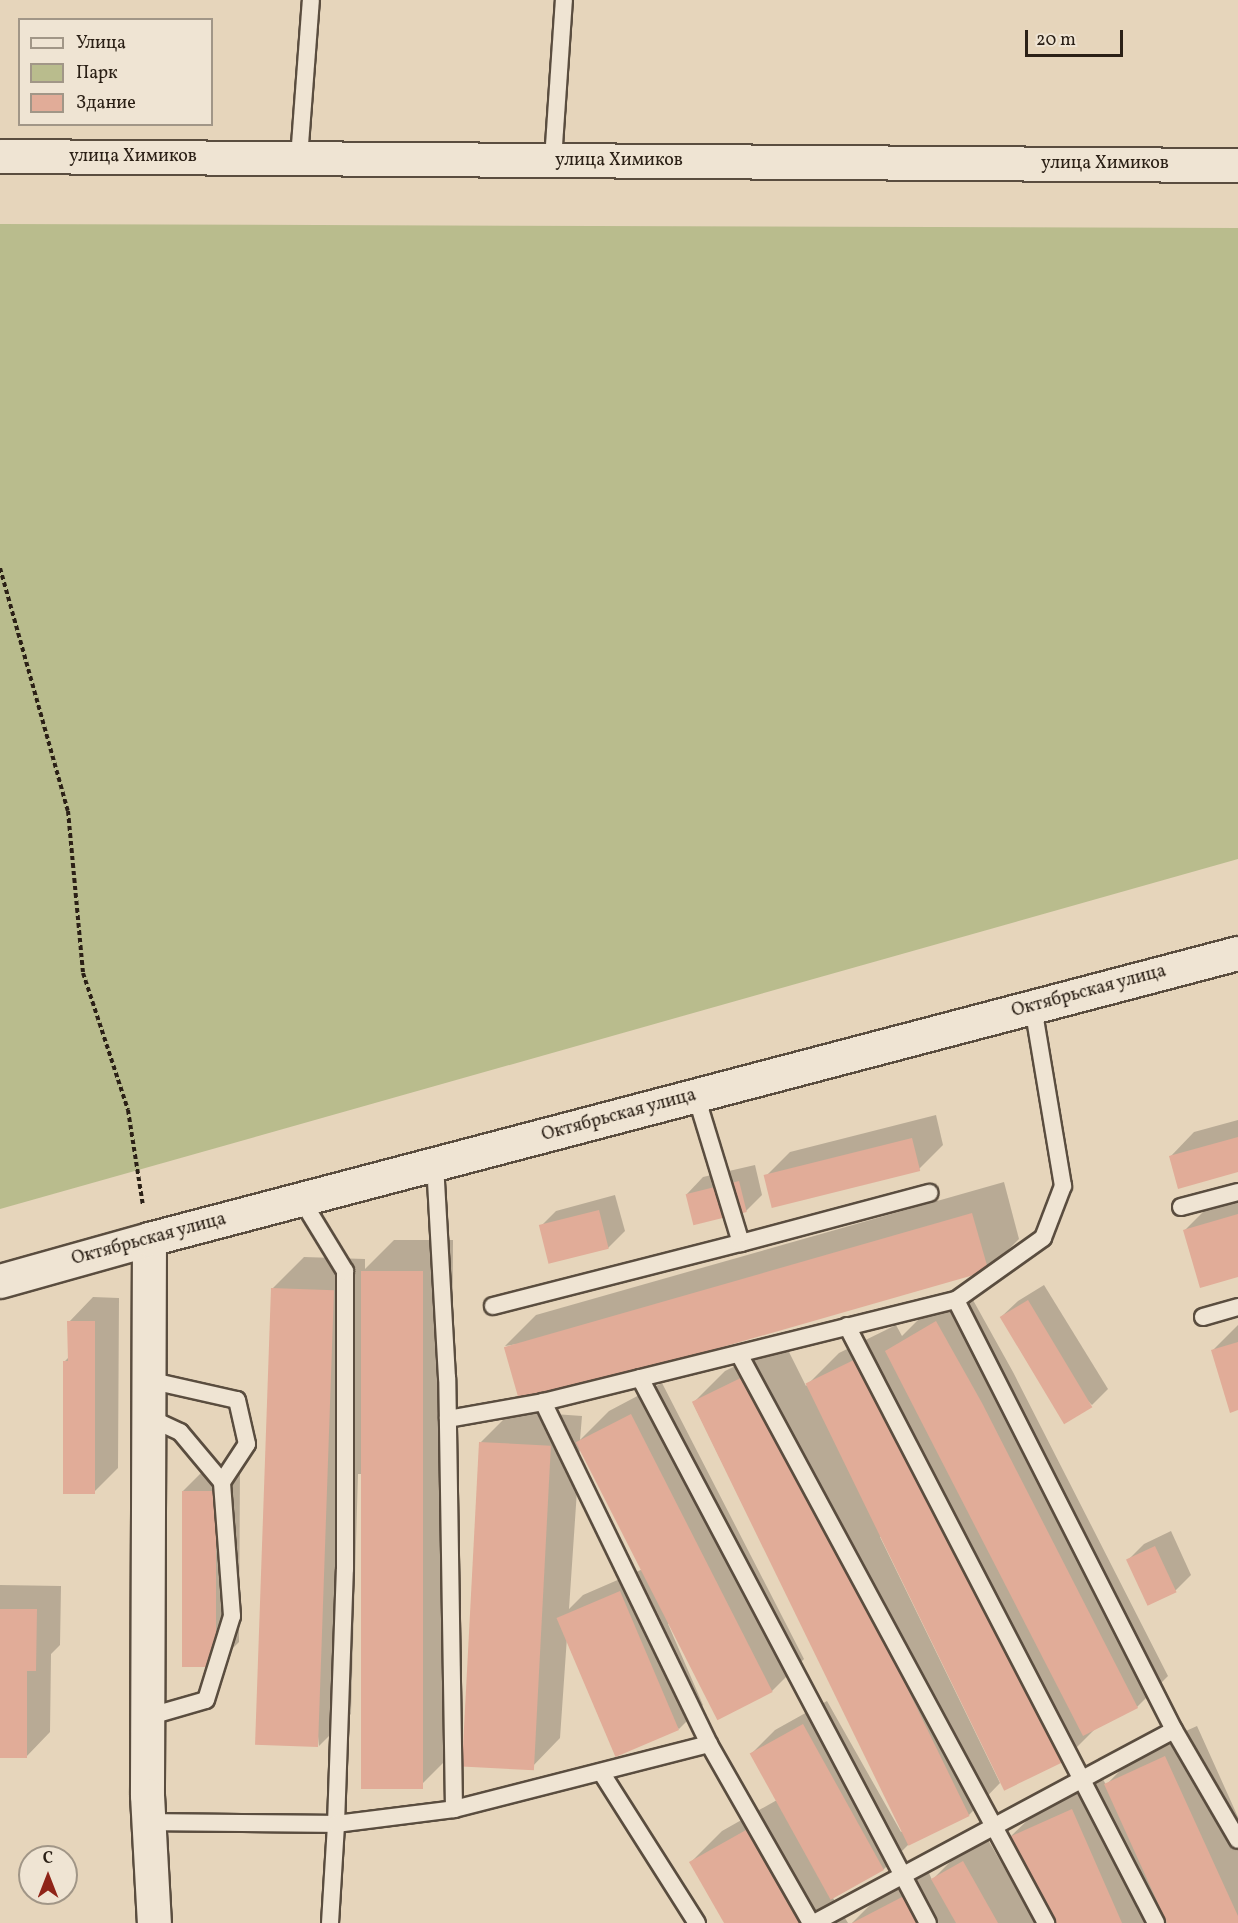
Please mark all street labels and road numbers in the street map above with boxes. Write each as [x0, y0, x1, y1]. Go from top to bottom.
street label: улица Химиков [69, 146, 197, 168]
street label: улица Химиков [555, 150, 683, 172]
street label: улица Химиков [1041, 153, 1169, 175]
street label: Октябрьская улица [1009, 961, 1169, 1023]
street label: Октябрьская улица [539, 1085, 699, 1147]
street label: Октябрьская улица [69, 1209, 229, 1271]

